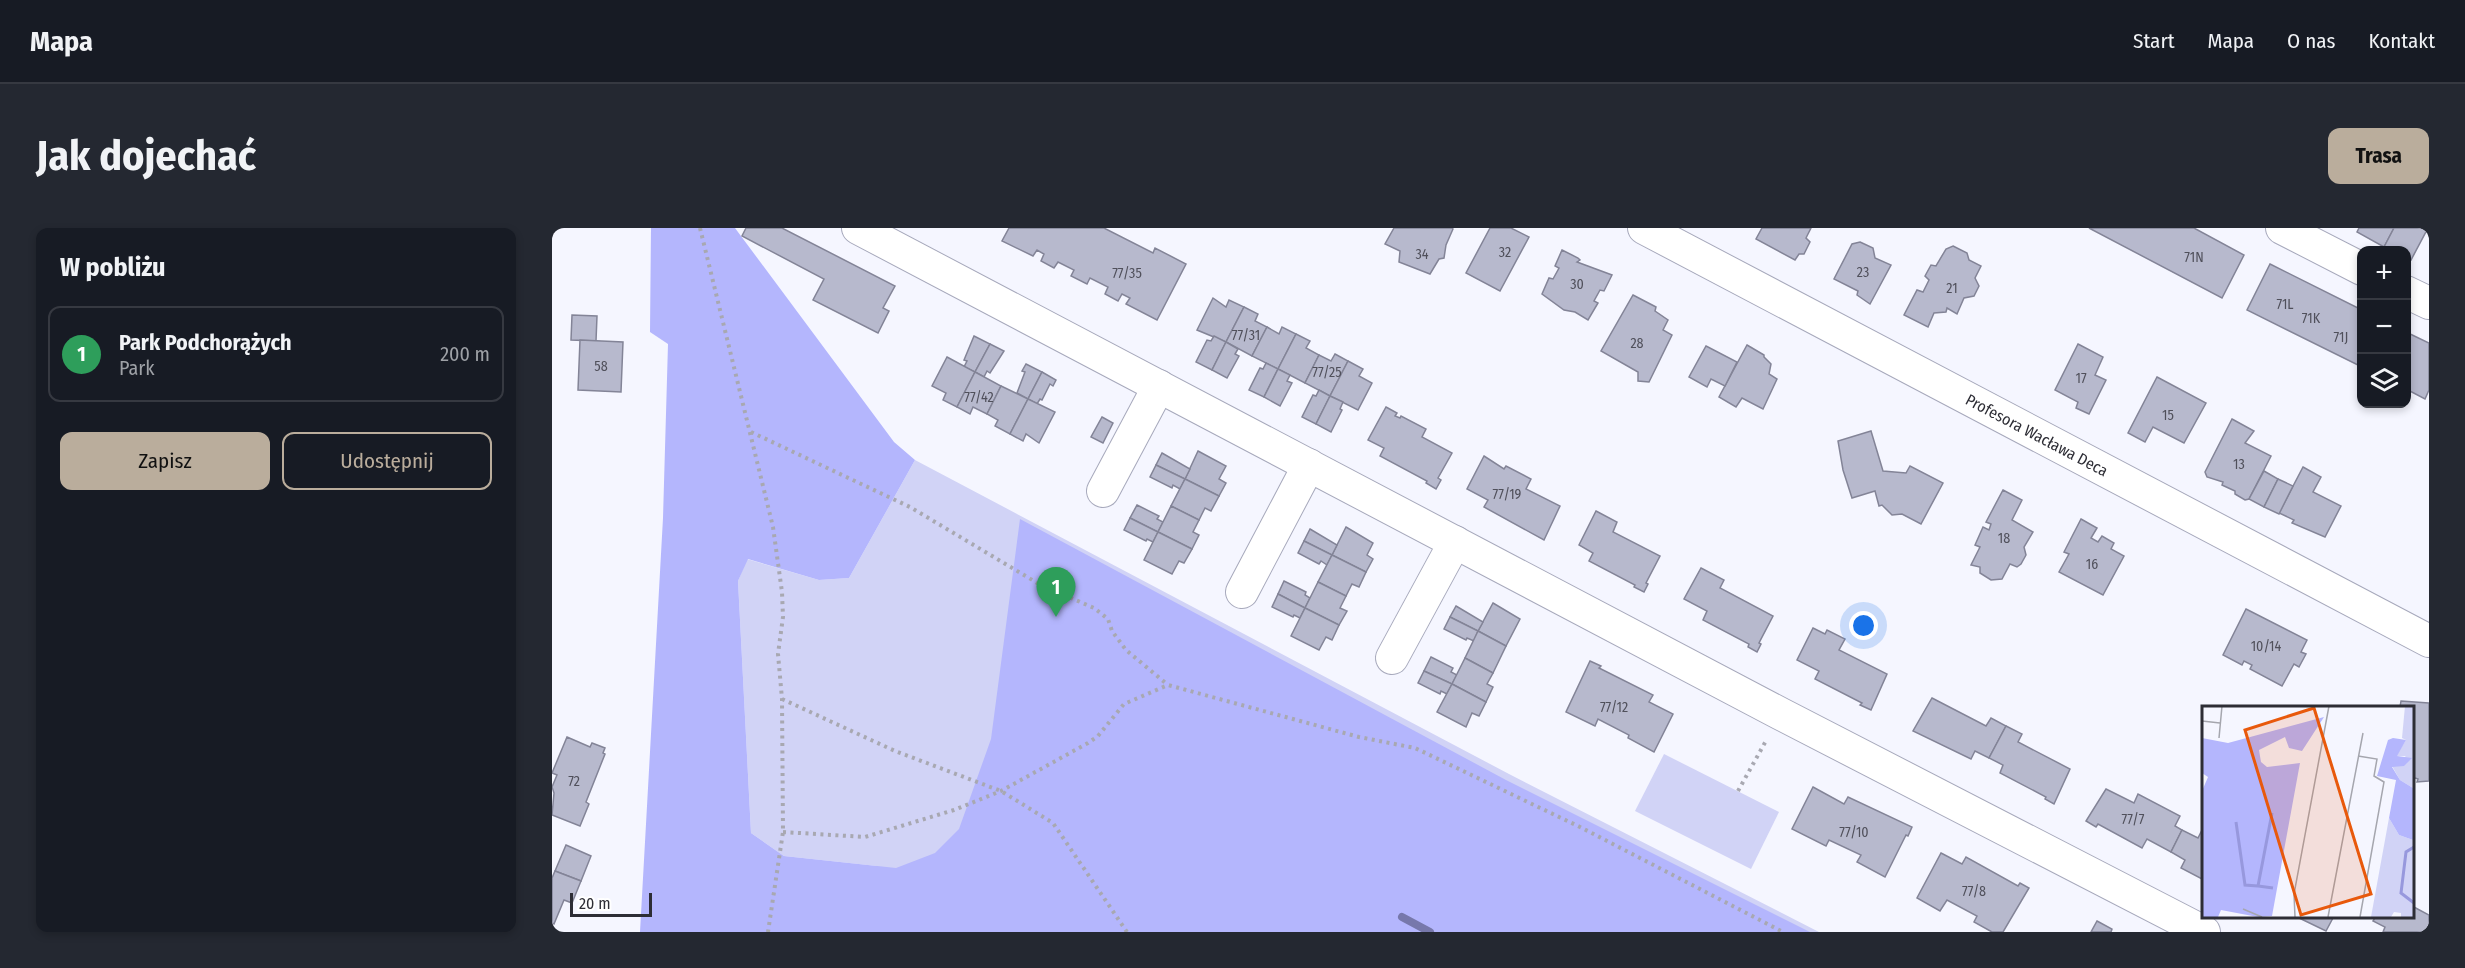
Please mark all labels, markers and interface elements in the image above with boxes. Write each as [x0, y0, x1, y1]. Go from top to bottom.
text: Mapa [30, 25, 93, 58]
text: Start [2133, 28, 2175, 54]
text: Mapa [2208, 28, 2254, 54]
text: O nas [2287, 28, 2335, 54]
text: Kontakt [2368, 28, 2435, 54]
button: Trasa [2328, 128, 2429, 184]
text: Jak dojechać [36, 131, 256, 181]
house number: 32 [1499, 244, 1511, 261]
house number: 34 [1415, 246, 1429, 263]
map controls [2357, 246, 2411, 408]
button: + [2357, 246, 2411, 300]
house number: 71N [2184, 249, 2204, 266]
text: W pobliżu [60, 252, 166, 283]
house number: 23 [1857, 264, 1869, 281]
house number: 77/35 [1112, 265, 1142, 282]
house number: 30 [1570, 276, 1584, 293]
house number: 21 [1946, 280, 1958, 297]
house number: 71L [2276, 296, 2294, 313]
button: − [2357, 300, 2411, 354]
house number: 71K [2302, 310, 2321, 327]
house number: 77/31 [1232, 327, 1260, 344]
text: Park Podchorążych [119, 329, 292, 356]
house number: 71J [2334, 329, 2348, 346]
house number: 28 [1630, 335, 1644, 352]
text: 1 [77, 342, 86, 366]
text: 200 m [440, 342, 490, 366]
button: layers [2357, 354, 2411, 408]
text: Park [119, 356, 155, 380]
house number: 58 [594, 358, 608, 375]
house number: 77/25 [1312, 364, 1342, 381]
house number: 17 [2075, 370, 2087, 387]
house number: 77/42 [964, 389, 994, 406]
street label: Profesora Wacława Deca [1963, 389, 2112, 480]
house number: 15 [2162, 407, 2174, 424]
button: Zapisz [60, 432, 270, 490]
button: Udostępnij [282, 432, 492, 490]
house number: 13 [2233, 456, 2245, 473]
house number: 77/19 [1493, 486, 1522, 503]
house number: 18 [1998, 530, 2010, 547]
house number: 16 [2086, 556, 2098, 573]
pin: 1 [1036, 568, 1076, 617]
your location [1849, 611, 1878, 640]
house number: 10/14 [2251, 638, 2282, 655]
house number: 77/12 [1600, 699, 1628, 716]
inset map [2202, 706, 2414, 917]
house number: 72 [568, 773, 580, 790]
house number: 77/7 [2121, 811, 2145, 828]
house number: 77/10 [1839, 824, 1869, 841]
house number: 77/8 [1962, 883, 1986, 900]
scale bar [570, 890, 652, 918]
text: 20 m [579, 894, 610, 913]

